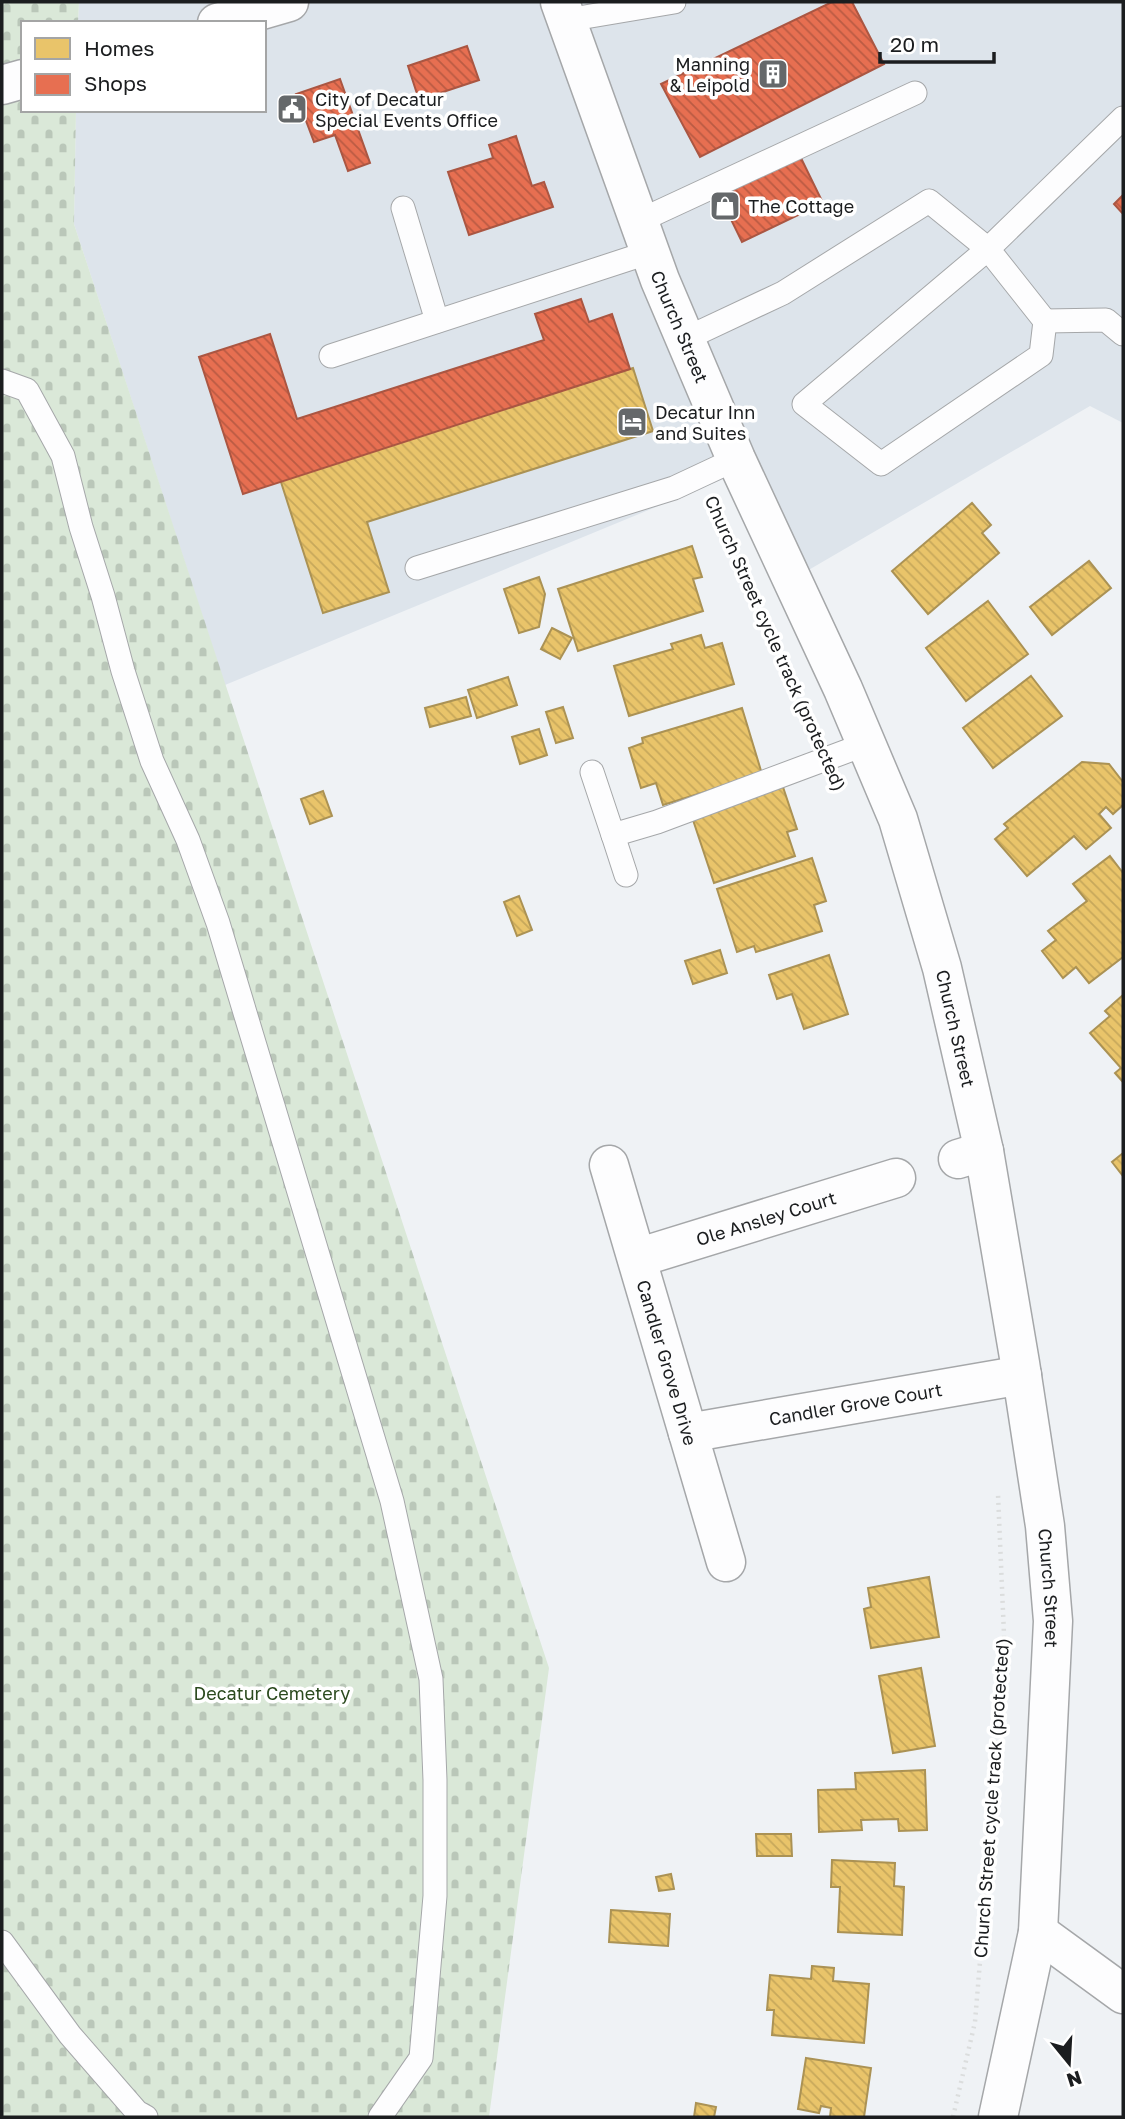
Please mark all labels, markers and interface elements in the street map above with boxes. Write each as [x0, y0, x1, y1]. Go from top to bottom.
legend [21, 21, 266, 112]
scale bar [880, 21, 994, 65]
text: 20 m [890, 31, 939, 57]
text: Homes [84, 35, 154, 61]
place label: Manning & Leipold [670, 53, 750, 96]
building icon: Manning & Leipold [756, 57, 790, 91]
text: Shops [84, 70, 147, 96]
place label: City of Decatur Special Events Office [315, 88, 498, 131]
public building icon: City of Decatur Special Events Office [275, 92, 309, 126]
shop icon: The Cottage [708, 189, 742, 223]
place label: The Cottage [748, 195, 854, 217]
street label: Church Street [646, 267, 713, 386]
place label: Decatur Inn and Suites [655, 401, 755, 444]
hotel icon: Decatur Inn and Suites [615, 405, 649, 439]
street label: Church Street cycle track (protected) [701, 492, 851, 794]
street label: Church Street [932, 968, 980, 1089]
street label: Ole Ansley Court [693, 1186, 839, 1250]
street label: Candler Grove Drive [632, 1277, 702, 1448]
street label: Candler Grove Court [767, 1378, 944, 1430]
street label: Church Street [1034, 1527, 1064, 1648]
street label: Church Street cycle track (protected) [969, 1637, 1013, 1959]
park label: Decatur Cemetery [194, 1682, 350, 1704]
north arrow [1034, 2028, 1104, 2098]
text: N [1064, 2066, 1085, 2093]

